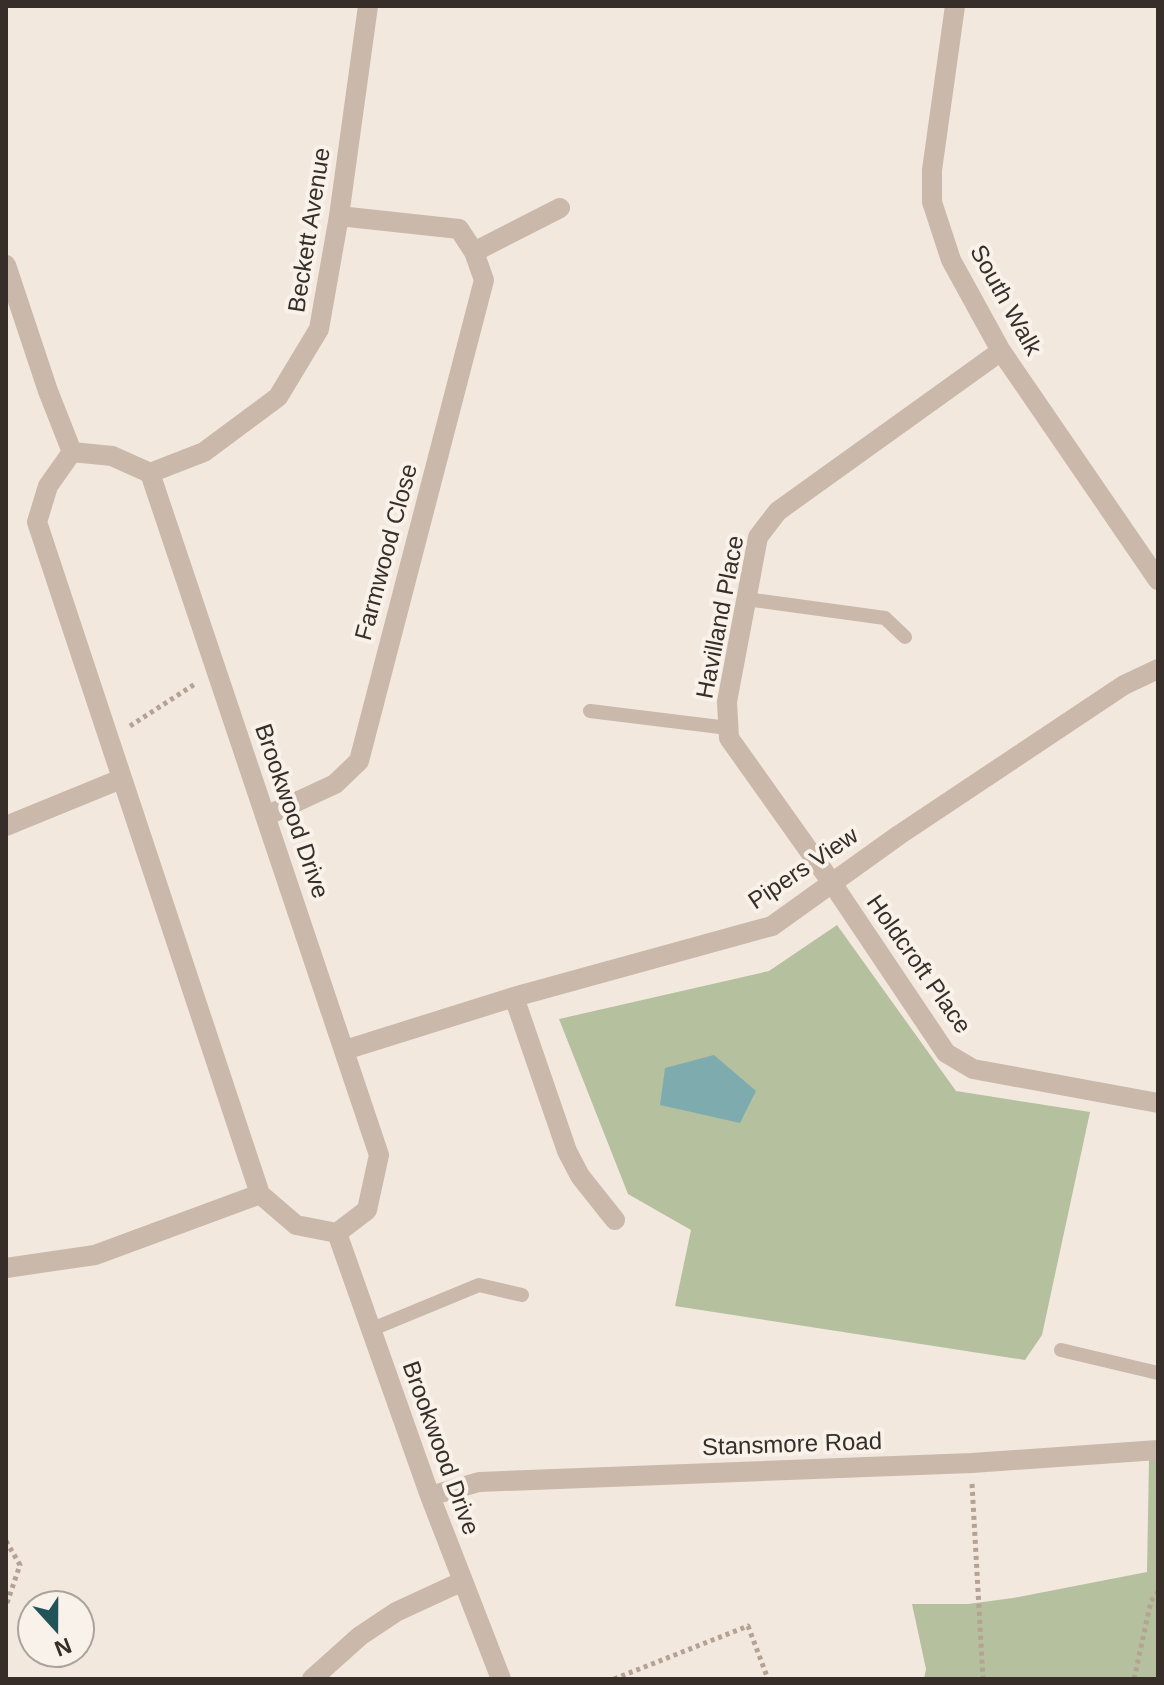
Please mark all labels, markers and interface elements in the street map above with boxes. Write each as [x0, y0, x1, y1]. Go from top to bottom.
street label: Beckett Avenue [282, 146, 335, 314]
street label: South Walk [965, 240, 1048, 360]
street label: Farmwood Close [349, 461, 422, 643]
street label: Havilland Place [690, 533, 749, 701]
street label: Brookwood Drive [250, 720, 335, 902]
street label: Pipers View [743, 821, 863, 914]
street label: Holdcroft Place [862, 889, 977, 1038]
street label: Brookwood Drive [398, 1357, 485, 1538]
street label: Stansmore Road [702, 1427, 882, 1460]
north arrow [16, 1589, 96, 1669]
text: N [51, 1633, 75, 1662]

